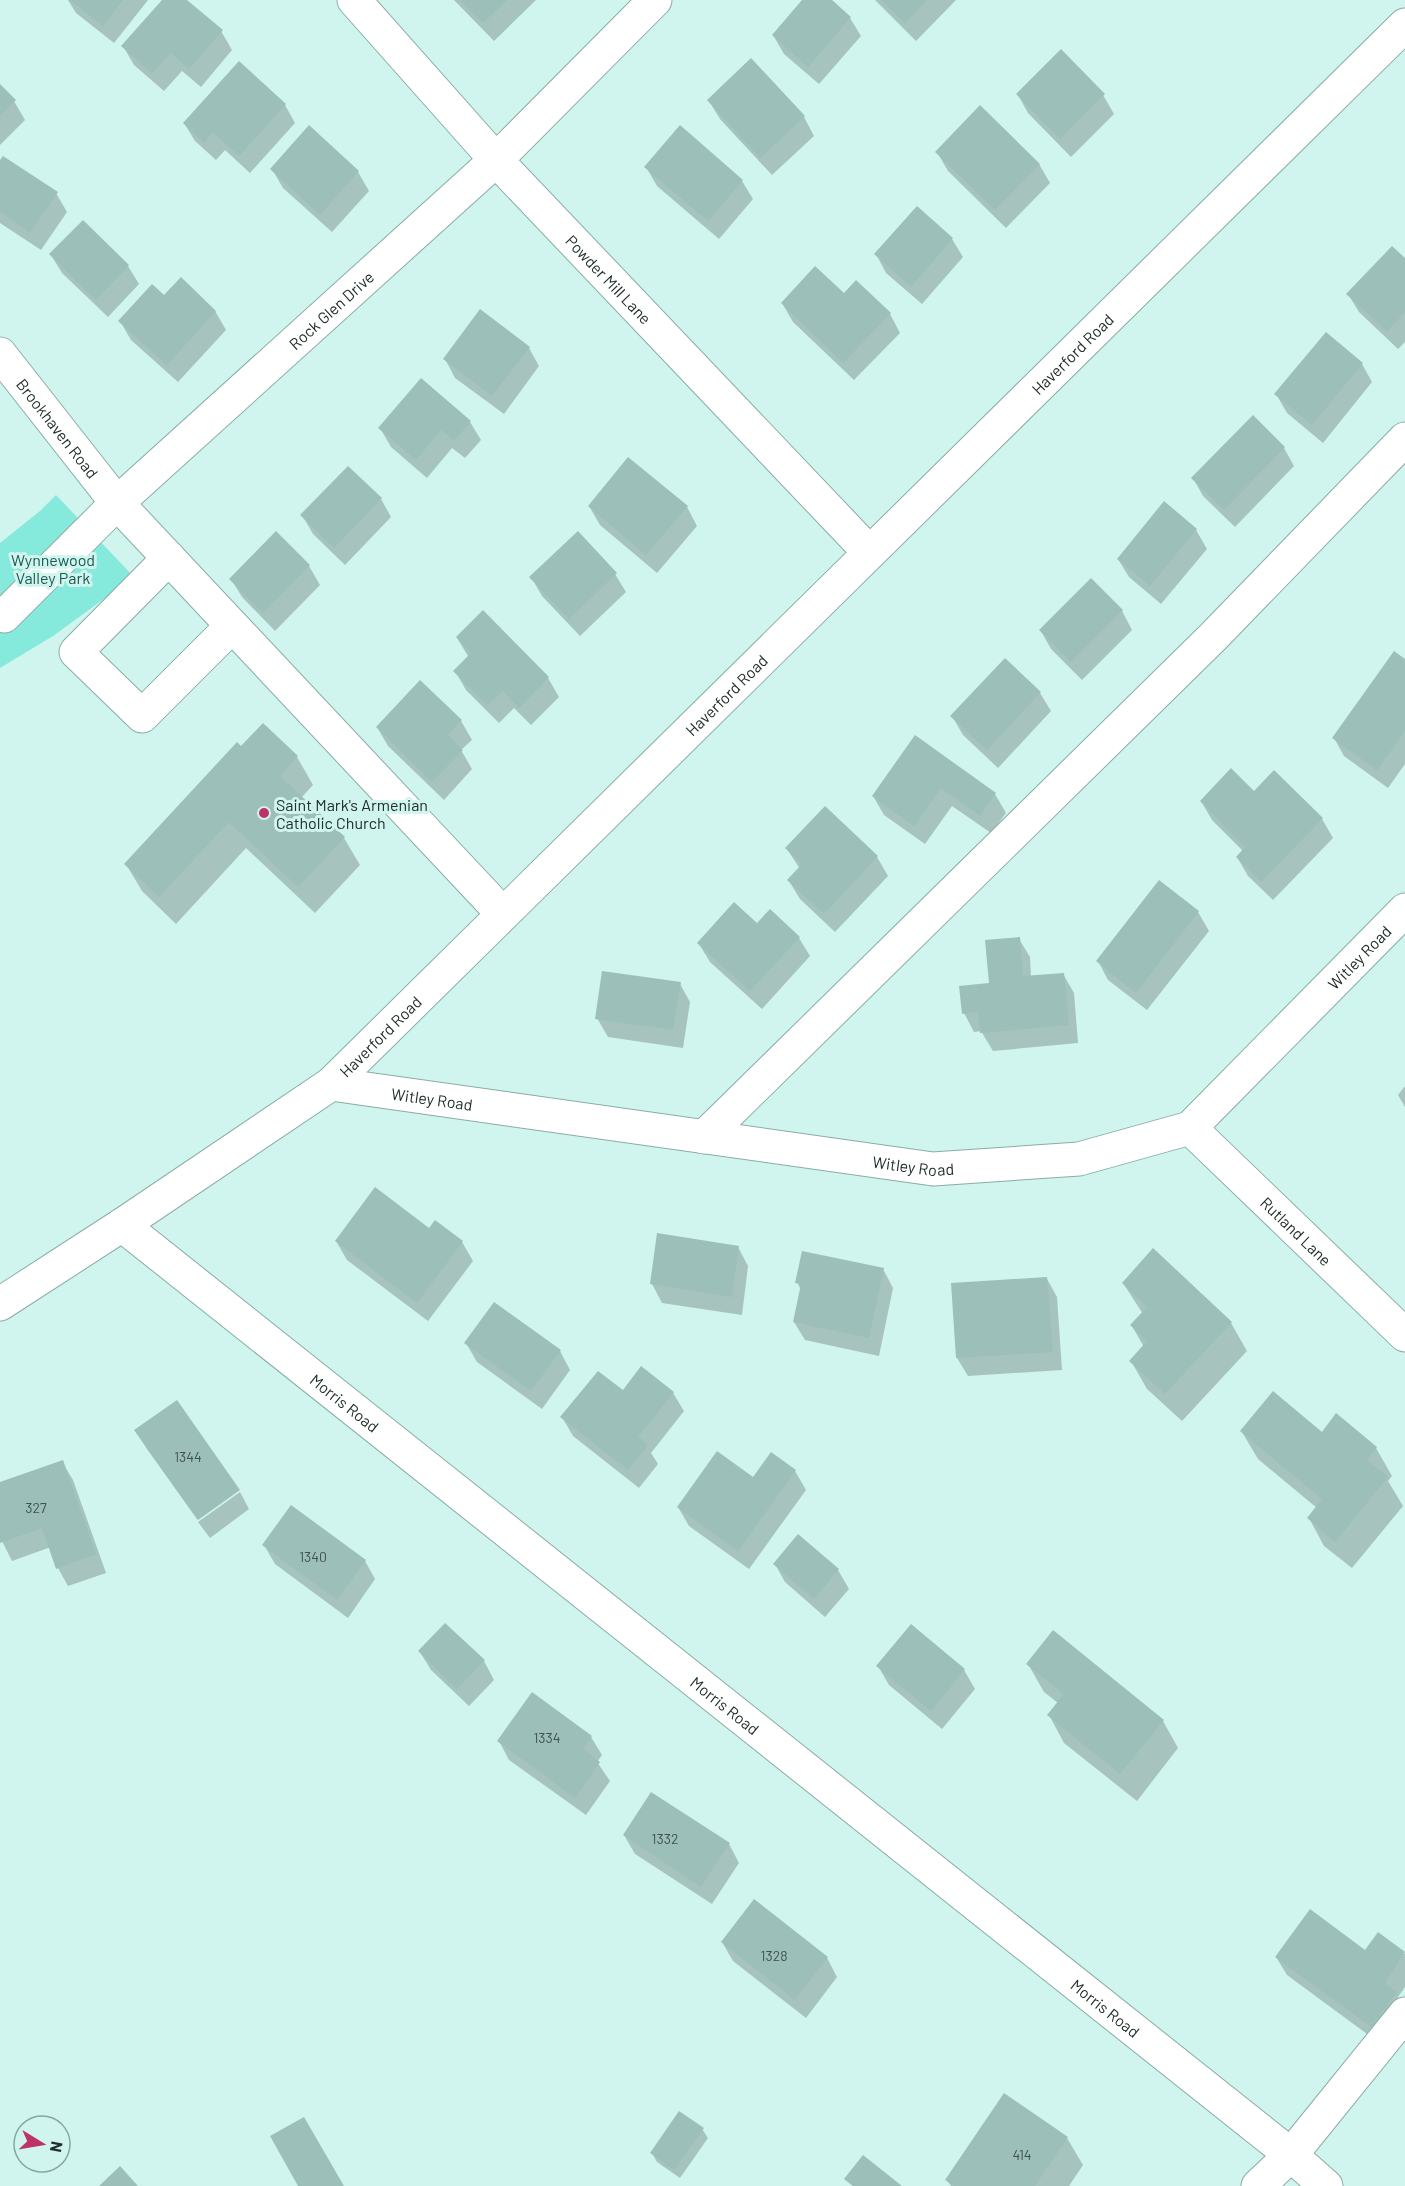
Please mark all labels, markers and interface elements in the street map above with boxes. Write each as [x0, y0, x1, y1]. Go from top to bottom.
street label: Powder Mill Lane [562, 230, 656, 327]
street label: Rock Glen Drive [284, 266, 377, 353]
street label: Haverford Road [1027, 309, 1117, 398]
street label: Brookhaven Road [13, 374, 103, 481]
park label: Wynnewood Valley Park [11, 550, 95, 587]
street label: Haverford Road [681, 650, 771, 739]
place label: Saint Mark's Armenian Catholic Church [276, 795, 428, 832]
marker: Saint Mark's Armenian Catholic Church [257, 806, 271, 820]
street label: Witley Road [1323, 921, 1394, 993]
street label: Haverford Road [335, 991, 425, 1080]
street label: Witley Road [390, 1083, 474, 1113]
street label: Witley Road [871, 1151, 955, 1179]
street label: Rutland Lane [1257, 1192, 1336, 1269]
street label: Morris Road [307, 1369, 383, 1435]
house number: 1344 [174, 1448, 202, 1465]
house number: 327 [25, 1499, 47, 1516]
house number: 1340 [299, 1548, 327, 1565]
street label: Morris Road [687, 1672, 763, 1738]
house number: 1334 [533, 1729, 561, 1746]
house number: 1332 [652, 1830, 678, 1847]
house number: 1328 [761, 1947, 787, 1964]
street label: Morris Road [1068, 1975, 1144, 2041]
north arrow [12, 2114, 72, 2174]
text: N [47, 2140, 68, 2154]
house number: 414 [1012, 2146, 1032, 2163]

